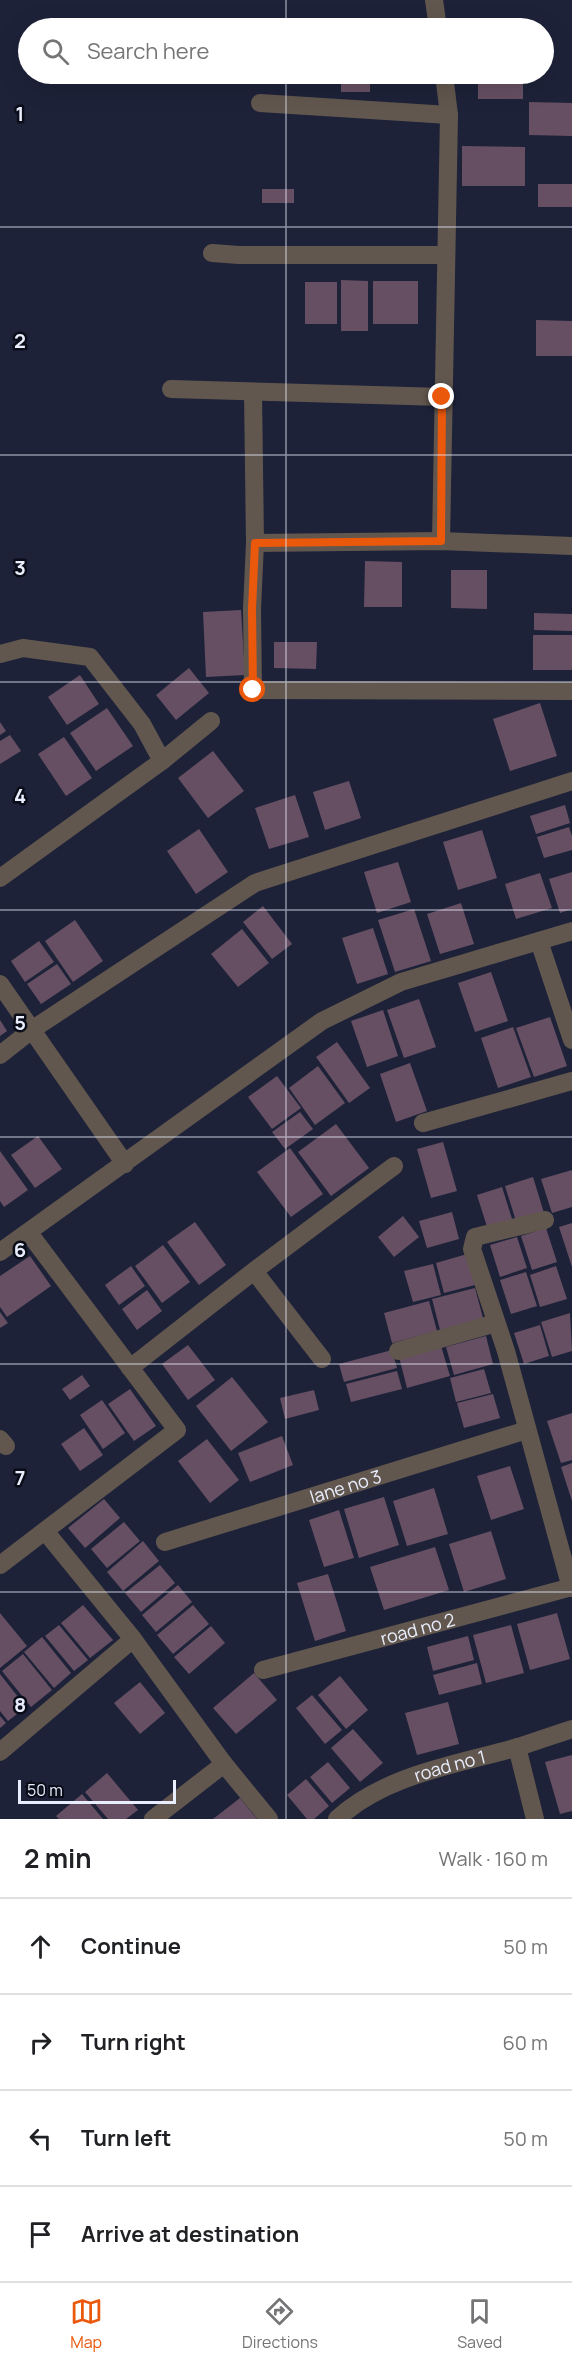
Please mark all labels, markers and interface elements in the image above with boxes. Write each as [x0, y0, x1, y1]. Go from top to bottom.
search box [18, 18, 554, 84]
icon: search [39, 35, 72, 68]
text: Search here [87, 36, 209, 66]
text: 1 [16, 100, 24, 127]
text: 2 [14, 327, 26, 354]
route end [428, 383, 454, 409]
text: 3 [14, 554, 26, 581]
route start [239, 676, 265, 702]
text: 4 [14, 782, 26, 809]
text: 5 [14, 1009, 26, 1036]
text: 6 [14, 1236, 26, 1263]
text: 7 [15, 1464, 25, 1491]
street label: lane no 3 [307, 1464, 384, 1509]
street label: road no 2 [378, 1607, 458, 1650]
text: 8 [14, 1691, 26, 1718]
street label: road no 1 [411, 1744, 488, 1787]
scale bar [18, 1777, 176, 1804]
text: 50 m [27, 1779, 63, 1801]
text: 2 min [24, 1840, 92, 1876]
text: Walk · 160 m [439, 1845, 548, 1872]
icon: ahead [24, 1930, 57, 1963]
text: Continue [81, 1931, 181, 1961]
text: 50 m [503, 1933, 548, 1960]
icon: right [24, 2026, 57, 2059]
text: Turn right [81, 2027, 186, 2057]
text: 60 m [502, 2029, 548, 2056]
icon: left [24, 2122, 57, 2155]
text: Turn left [81, 2123, 171, 2153]
text: 50 m [503, 2125, 548, 2152]
icon: arrive [24, 2218, 57, 2251]
text: Arrive at destination [81, 2219, 299, 2249]
tab: Map [70, 2295, 103, 2353]
tab: Directions [242, 2295, 318, 2353]
tab: Saved [457, 2295, 502, 2353]

